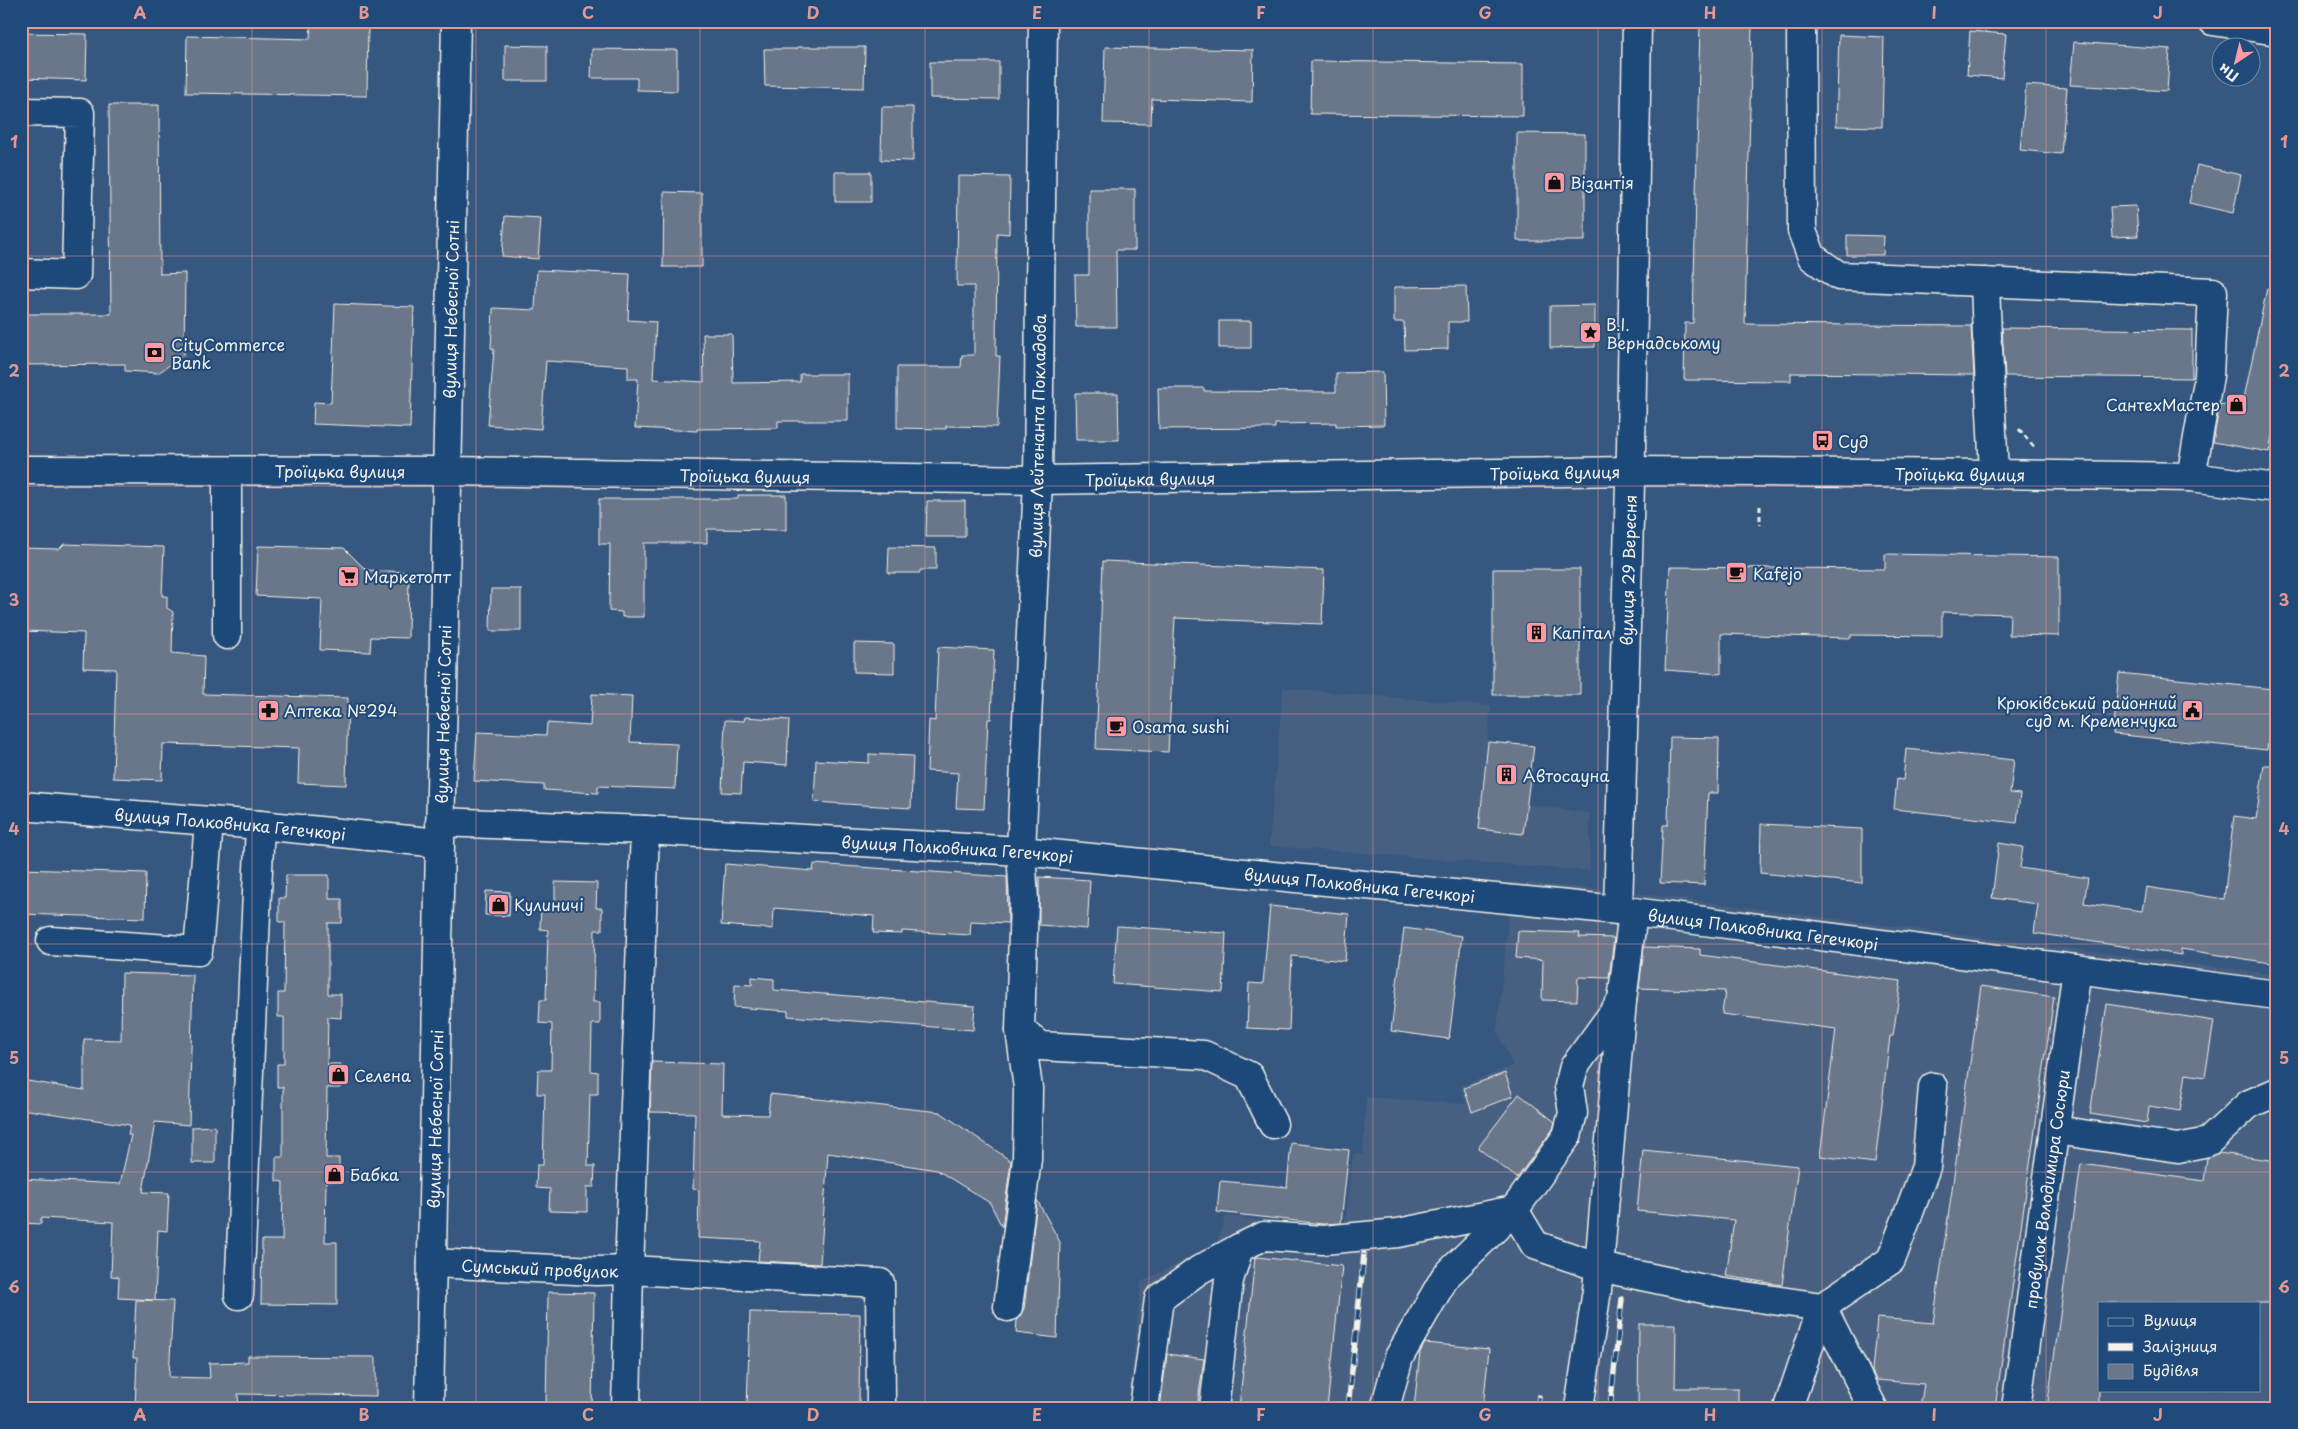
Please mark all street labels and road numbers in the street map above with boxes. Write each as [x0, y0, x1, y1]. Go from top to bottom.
street label: вулиця Небесної Сотні [437, 220, 464, 399]
street label: вулиця Лейтенанта Покладова [1023, 314, 1051, 558]
street label: Троїцька вулиця [275, 459, 405, 483]
street label: Троїцька вулиця [1489, 459, 1620, 485]
street label: Троїцька вулиця [1894, 461, 2025, 486]
street label: Троїцька вулиця [679, 463, 811, 489]
street label: Троїцька вулиця [1084, 465, 1215, 491]
street label: вулиця 29 Вересня [1613, 494, 1642, 646]
street label: вулиця Небесної Сотні [429, 625, 456, 804]
street label: вулиця Полковника Гегечкорі [114, 801, 347, 846]
street label: вулиця Полковника Гегечкорі [841, 829, 1074, 868]
street label: вулиця Полковника Гегечкорі [1243, 861, 1476, 908]
street label: вулиця Полковника Гегечкорі [1647, 902, 1880, 955]
street label: вулиця Небесної Сотні [421, 1029, 448, 1209]
street label: провулок Володимира Сосюри [2018, 1068, 2075, 1310]
street label: Сумський провулок [461, 1252, 619, 1283]

